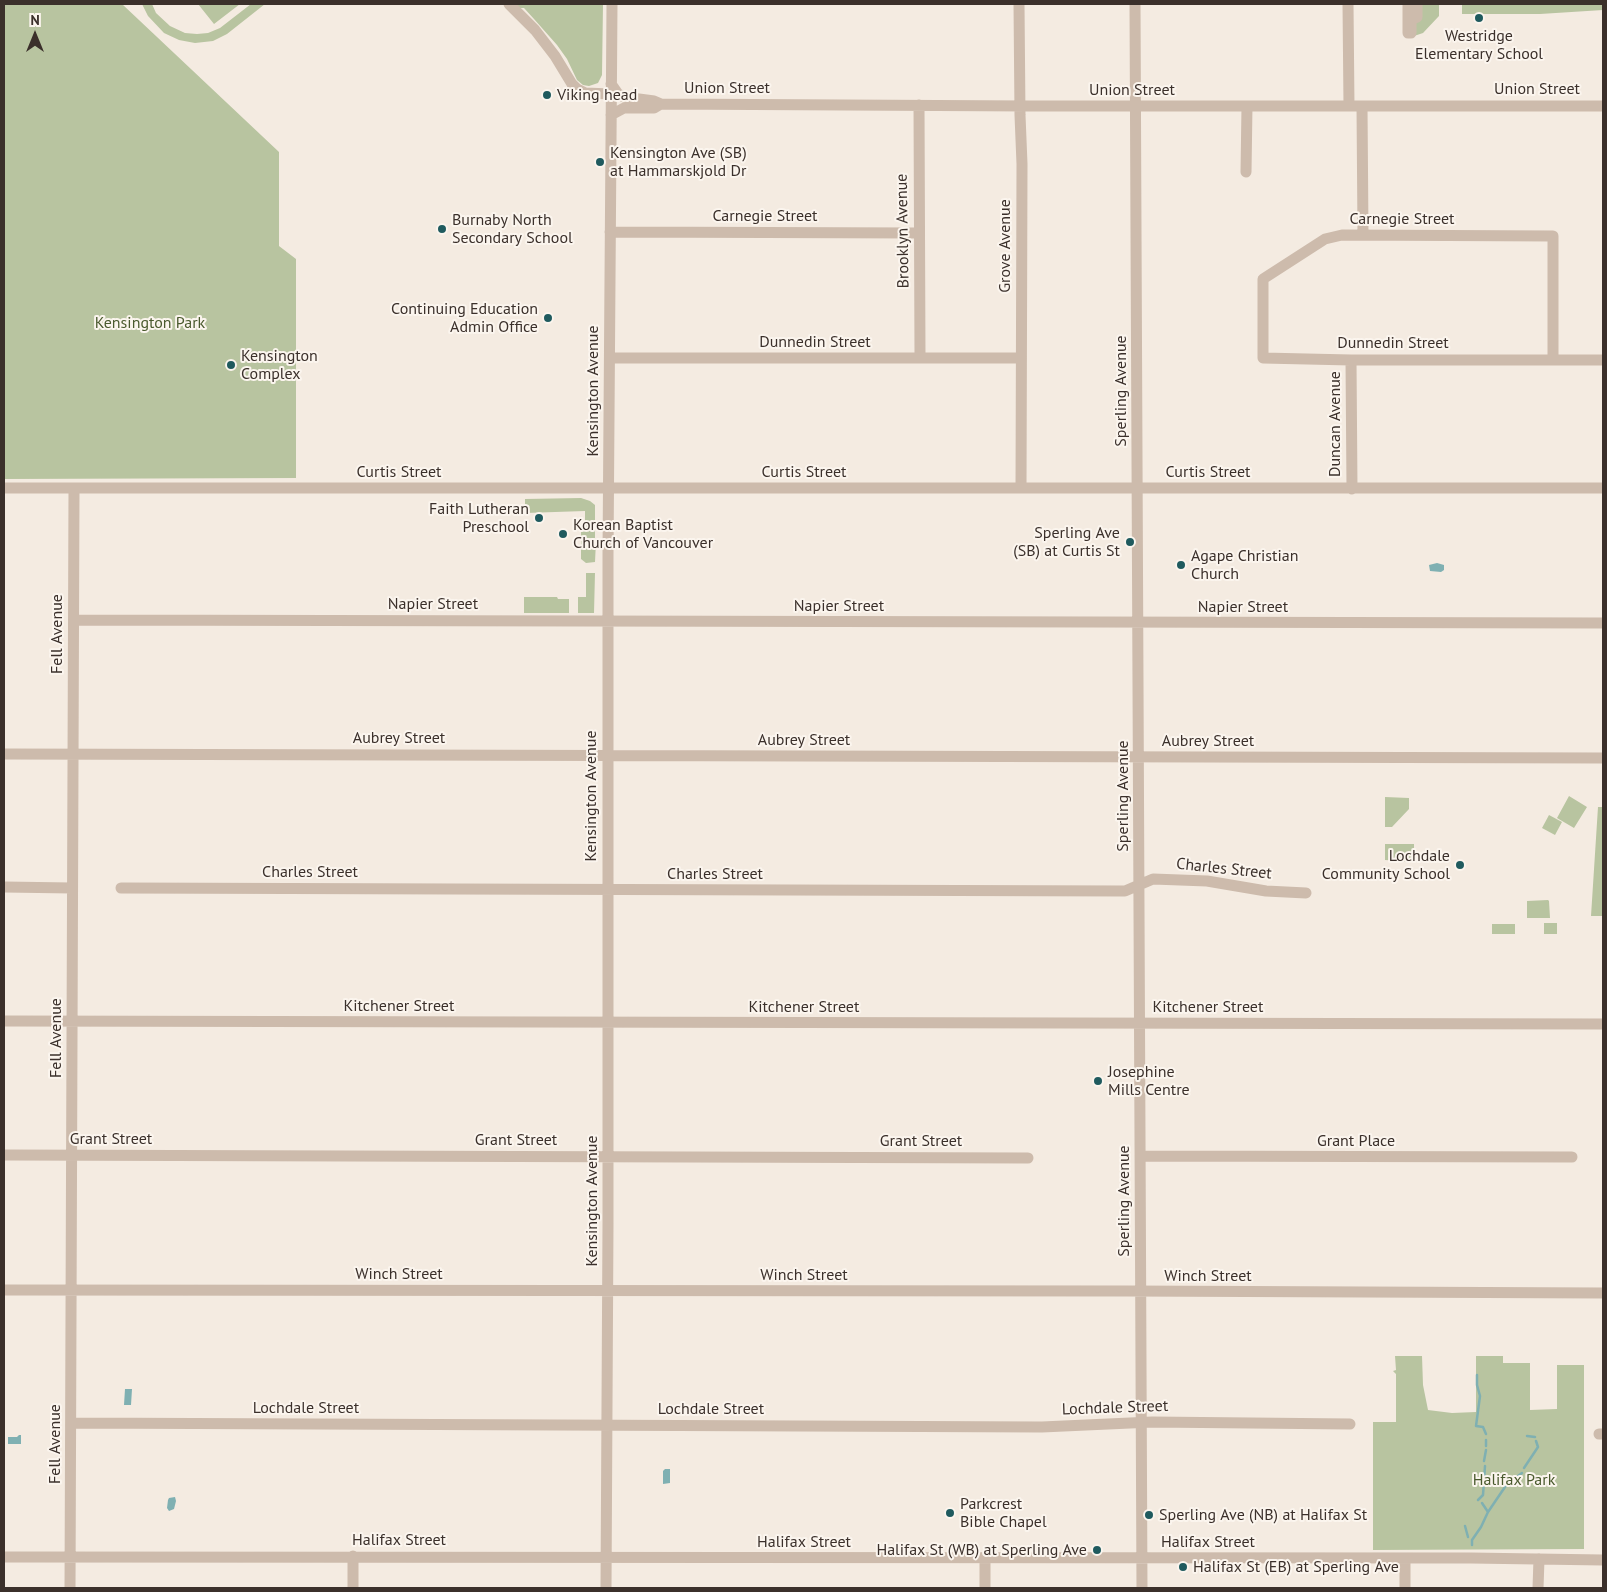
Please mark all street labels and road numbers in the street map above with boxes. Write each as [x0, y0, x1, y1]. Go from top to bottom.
street label: Union Street [684, 78, 770, 98]
street label: Union Street [1494, 79, 1580, 99]
street label: Union Street [1089, 80, 1175, 100]
street label: Brooklyn Avenue [892, 173, 914, 289]
street label: Grove Avenue [995, 199, 1015, 293]
street label: Carnegie Street [712, 206, 818, 226]
street label: Carnegie Street [1349, 209, 1455, 229]
street label: Kensington Avenue [583, 325, 603, 457]
street label: Dunnedin Street [759, 332, 871, 352]
street label: Dunnedin Street [1337, 333, 1449, 353]
street label: Sperling Avenue [1111, 335, 1131, 447]
street label: Duncan Avenue [1325, 371, 1345, 477]
street label: Curtis Street [357, 462, 441, 482]
street label: Curtis Street [762, 462, 846, 482]
street label: Curtis Street [1166, 462, 1250, 482]
street label: Fell Avenue [47, 594, 67, 674]
street label: Napier Street [388, 594, 478, 614]
street label: Napier Street [794, 596, 884, 616]
street label: Napier Street [1198, 597, 1288, 617]
street label: Aubrey Street [353, 728, 445, 748]
street label: Kensington Avenue [581, 730, 601, 862]
street label: Aubrey Street [758, 730, 850, 750]
street label: Aubrey Street [1162, 731, 1254, 751]
street label: Sperling Avenue [1113, 740, 1133, 852]
street label: Charles Street [1175, 854, 1273, 884]
street label: Charles Street [262, 862, 358, 882]
street label: Charles Street [667, 864, 763, 884]
street label: Kitchener Street [344, 996, 454, 1016]
street label: Kitchener Street [749, 997, 859, 1017]
street label: Kitchener Street [1153, 997, 1263, 1017]
street label: Fell Avenue [46, 998, 66, 1078]
street label: Grant Street [70, 1129, 152, 1149]
street label: Grant Street [475, 1130, 557, 1150]
street label: Grant Street [880, 1131, 962, 1151]
street label: Grant Place [1317, 1131, 1395, 1151]
street label: Kensington Avenue [582, 1135, 602, 1267]
street label: Sperling Avenue [1114, 1145, 1134, 1257]
street label: Winch Street [355, 1264, 443, 1284]
street label: Winch Street [760, 1265, 848, 1285]
street label: Winch Street [1164, 1266, 1252, 1286]
street label: Lochdale Street [1062, 1397, 1168, 1419]
street label: Lochdale Street [253, 1398, 359, 1418]
street label: Lochdale Street [658, 1399, 764, 1419]
street label: Fell Avenue [45, 1404, 65, 1484]
street label: Halifax Street [352, 1530, 446, 1550]
street label: Halifax Street [757, 1532, 851, 1552]
street label: Halifax Street [1161, 1532, 1255, 1552]

